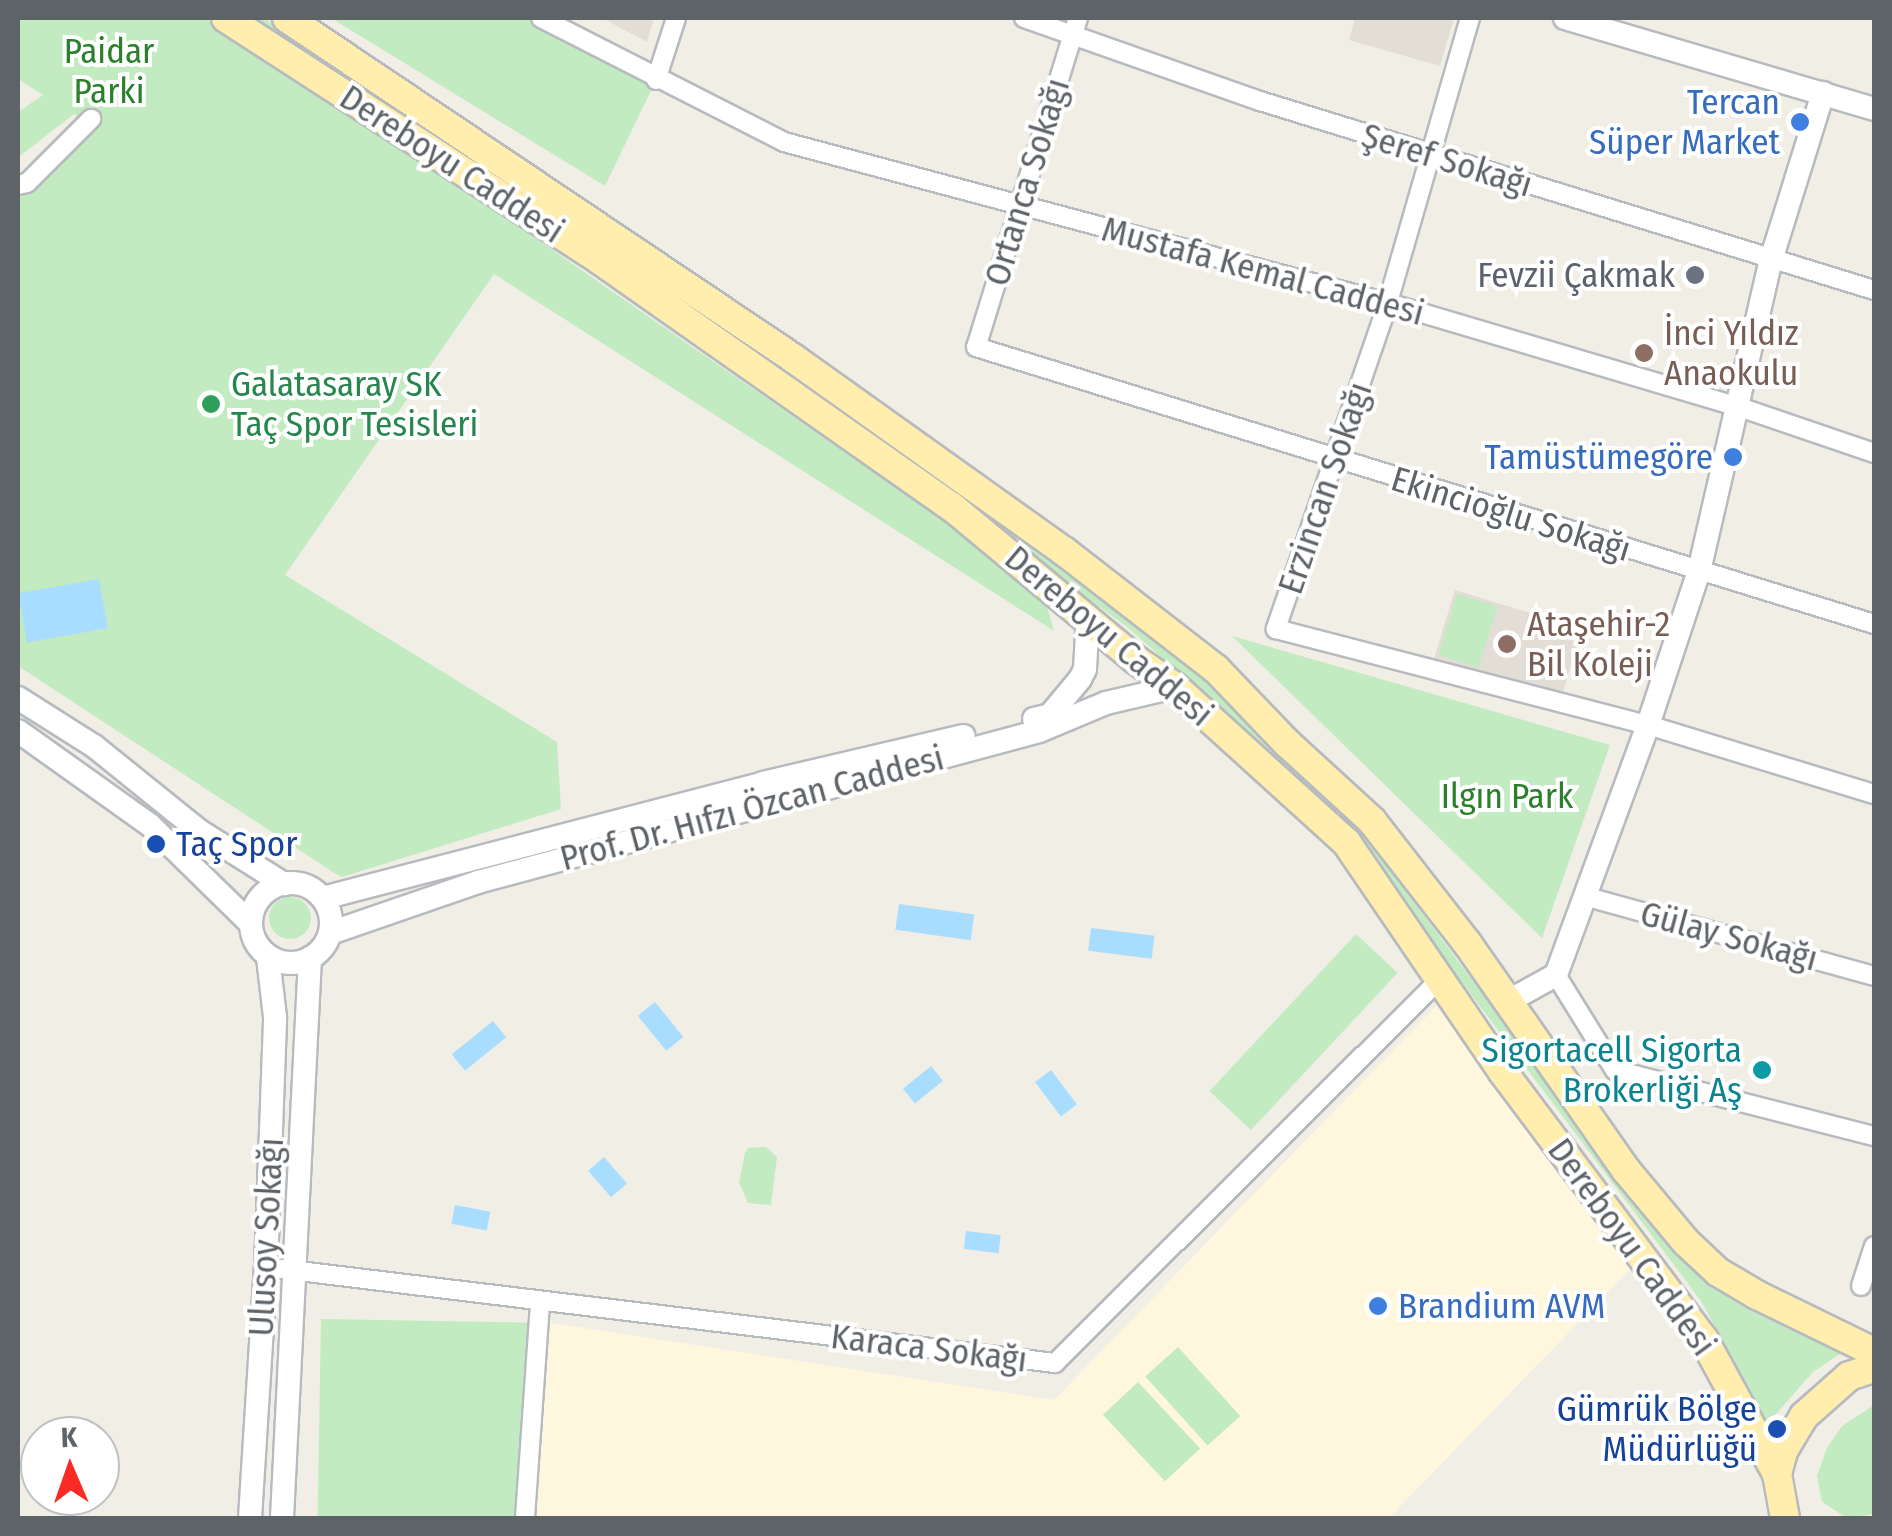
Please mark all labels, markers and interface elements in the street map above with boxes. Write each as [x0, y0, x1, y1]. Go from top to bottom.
park label: Paidar Parki [64, 30, 154, 112]
street label: Ortanca Sokağı [976, 73, 1078, 291]
street label: Dereboyu Caddesi [332, 76, 572, 252]
place label: Tercan Süper Market [1589, 81, 1780, 163]
marker: Tercan Süper Market [1789, 111, 1811, 133]
street label: Şeref Sokağı [1357, 114, 1537, 206]
street label: Mustafa Kemal Caddesi [1097, 208, 1429, 334]
place label: Fevzii Çakmak [1477, 254, 1675, 296]
marker: Fevzii Çakmak [1684, 264, 1706, 286]
place label: İnci Yıldız Anaokulu [1664, 312, 1799, 394]
marker: İnci Yıldız Anaokulu [1633, 342, 1655, 364]
place label: Galatasaray SK Taç Spor Tesisleri [231, 363, 478, 445]
street label: Erzincan Sokağı [1269, 377, 1381, 599]
marker: Galatasaray SK Taç Spor Tesisleri [200, 393, 222, 415]
place label: Tamüstümegöre [1484, 436, 1713, 478]
marker: Tamüstümegöre [1722, 446, 1744, 468]
street label: Ekincioğlu Sokağı [1386, 458, 1636, 570]
street label: Dereboyu Caddesi [997, 537, 1221, 735]
place label: Ataşehir-2 Bil Koleji [1527, 603, 1670, 685]
marker: Ataşehir-2 Bil Koleji [1496, 633, 1518, 655]
street label: Prof. Dr. Hıfzı Özcan Caddesi [556, 737, 948, 879]
park label: Ilgın Park [1441, 775, 1573, 817]
place label: Taç Spor [176, 823, 297, 865]
marker: Taç Spor [145, 833, 167, 855]
street label: Gülay Sokağı [1636, 892, 1822, 980]
place label: Sigortacell Sigorta Brokerliği Aş [1482, 1029, 1742, 1111]
marker: Sigortacell Sigorta Brokerliği Aş [1751, 1059, 1773, 1081]
street label: Dereboyu Caddesi [1539, 1130, 1725, 1364]
street label: Ulusoy Sokağı [240, 1137, 292, 1337]
place label: Brandium AVM [1398, 1285, 1605, 1327]
marker: Brandium AVM [1367, 1295, 1389, 1317]
street label: Karaca Sokağı [829, 1315, 1029, 1381]
place label: Gümrük Bölge Müdürlüğü [1557, 1388, 1757, 1470]
north arrow [20, 1416, 120, 1516]
marker: Gümrük Bölge Müdürlüğü [1766, 1418, 1788, 1440]
text: K [60, 1421, 78, 1454]

